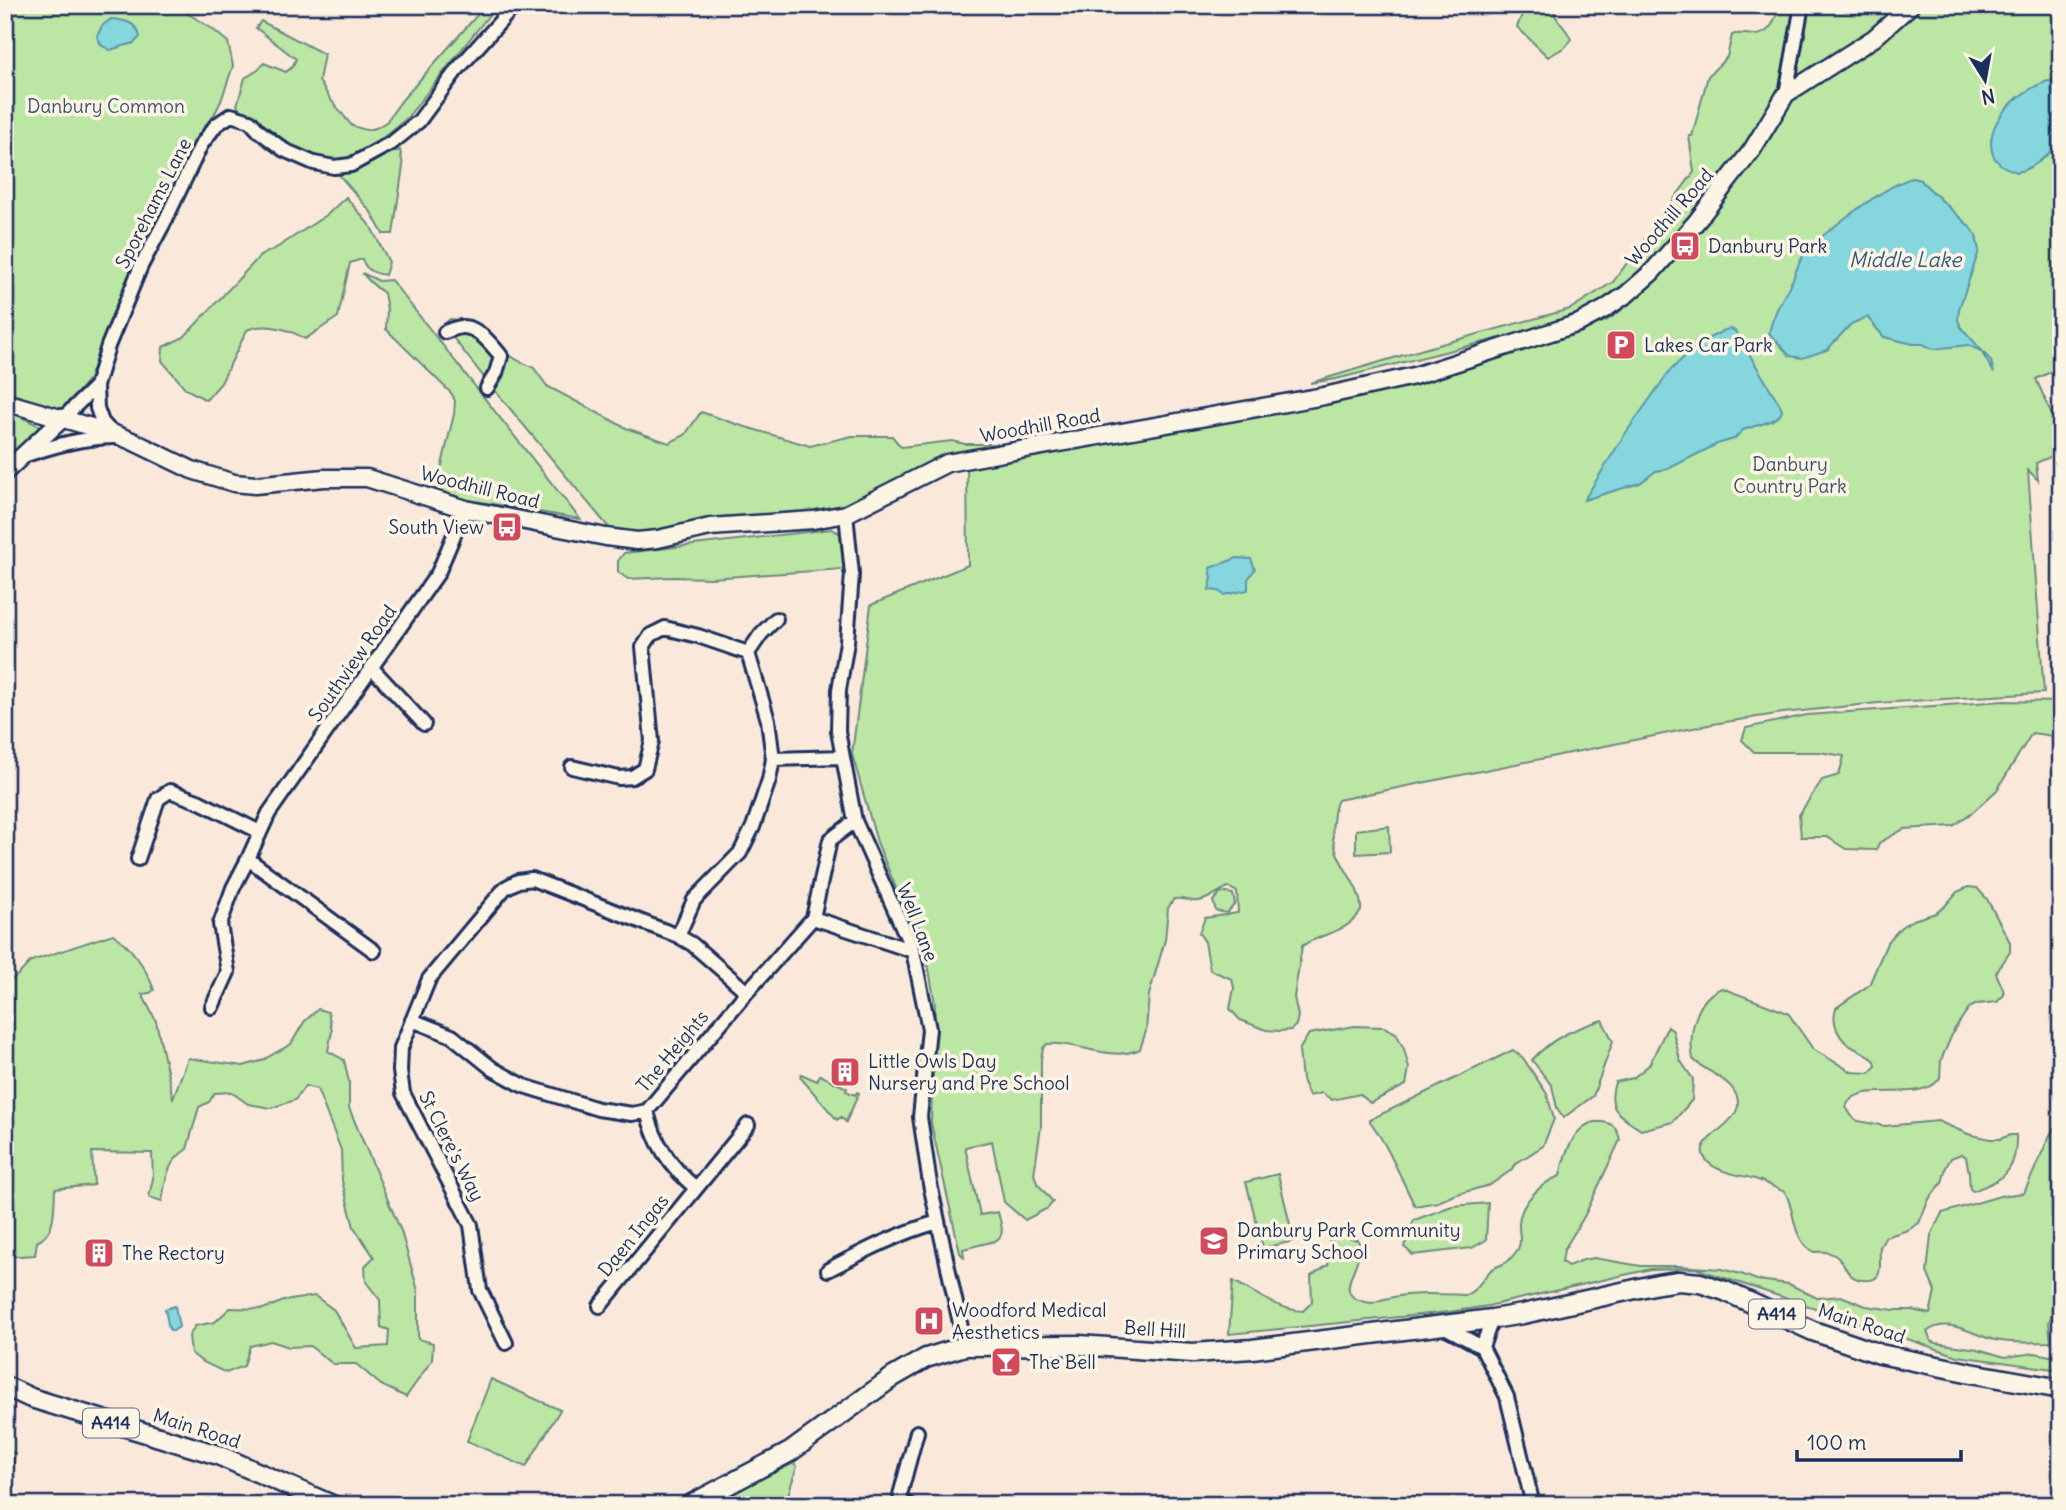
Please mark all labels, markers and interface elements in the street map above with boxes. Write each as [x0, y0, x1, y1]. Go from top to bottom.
north arrow [1951, 46, 2021, 116]
text: N [1980, 84, 1997, 110]
park label: Danbury Common [27, 94, 185, 118]
street label: Sporehams Lane [110, 134, 196, 272]
street label: Woodhill Road [1620, 163, 1718, 271]
bus stop icon: Danbury Park [1668, 229, 1702, 263]
place label: Danbury Park [1708, 234, 1828, 258]
water label: Middle Lake [1849, 246, 1963, 273]
parking icon: Lakes Car Park [1604, 328, 1638, 362]
place label: Lakes Car Park [1644, 333, 1773, 357]
street label: Woodhill Road [978, 403, 1102, 447]
park label: Danbury Country Park [1733, 452, 1847, 498]
street label: Woodhill Road [418, 461, 542, 513]
bus stop icon: South View [490, 510, 524, 544]
place label: South View [388, 515, 484, 539]
street label: Southview Road [303, 600, 401, 726]
street label: Well Lane [892, 879, 944, 965]
street label: The Heights [631, 1005, 713, 1097]
place label: Little Owls Day Nursery and Pre School [868, 1049, 1070, 1095]
building icon: Little Owls Day Nursery and Pre School [828, 1055, 862, 1089]
street label: St Clere's Way [414, 1087, 490, 1205]
street label: Daen Ingas [592, 1189, 674, 1281]
place label: Danbury Park Community Primary School [1237, 1218, 1461, 1264]
school or university icon: Danbury Park Community Primary School [1197, 1224, 1231, 1258]
building icon: The Rectory [82, 1236, 116, 1270]
place label: The Rectory [122, 1241, 225, 1265]
place label: Woodford Medical Aesthetics [952, 1298, 1107, 1344]
street label: Main Road [1815, 1298, 1909, 1348]
road number: A414 [1749, 1300, 1805, 1329]
hospital icon: Woodford Medical Aesthetics [912, 1304, 946, 1338]
street label: Bell Hill [1123, 1315, 1187, 1343]
bar icon: The Bell [989, 1345, 1023, 1379]
place label: The Bell [1029, 1350, 1096, 1374]
street label: Main Road [150, 1403, 244, 1453]
road number: A414 [83, 1408, 139, 1438]
scale bar [1797, 1419, 1961, 1463]
text: 100 m [1807, 1429, 1866, 1456]

